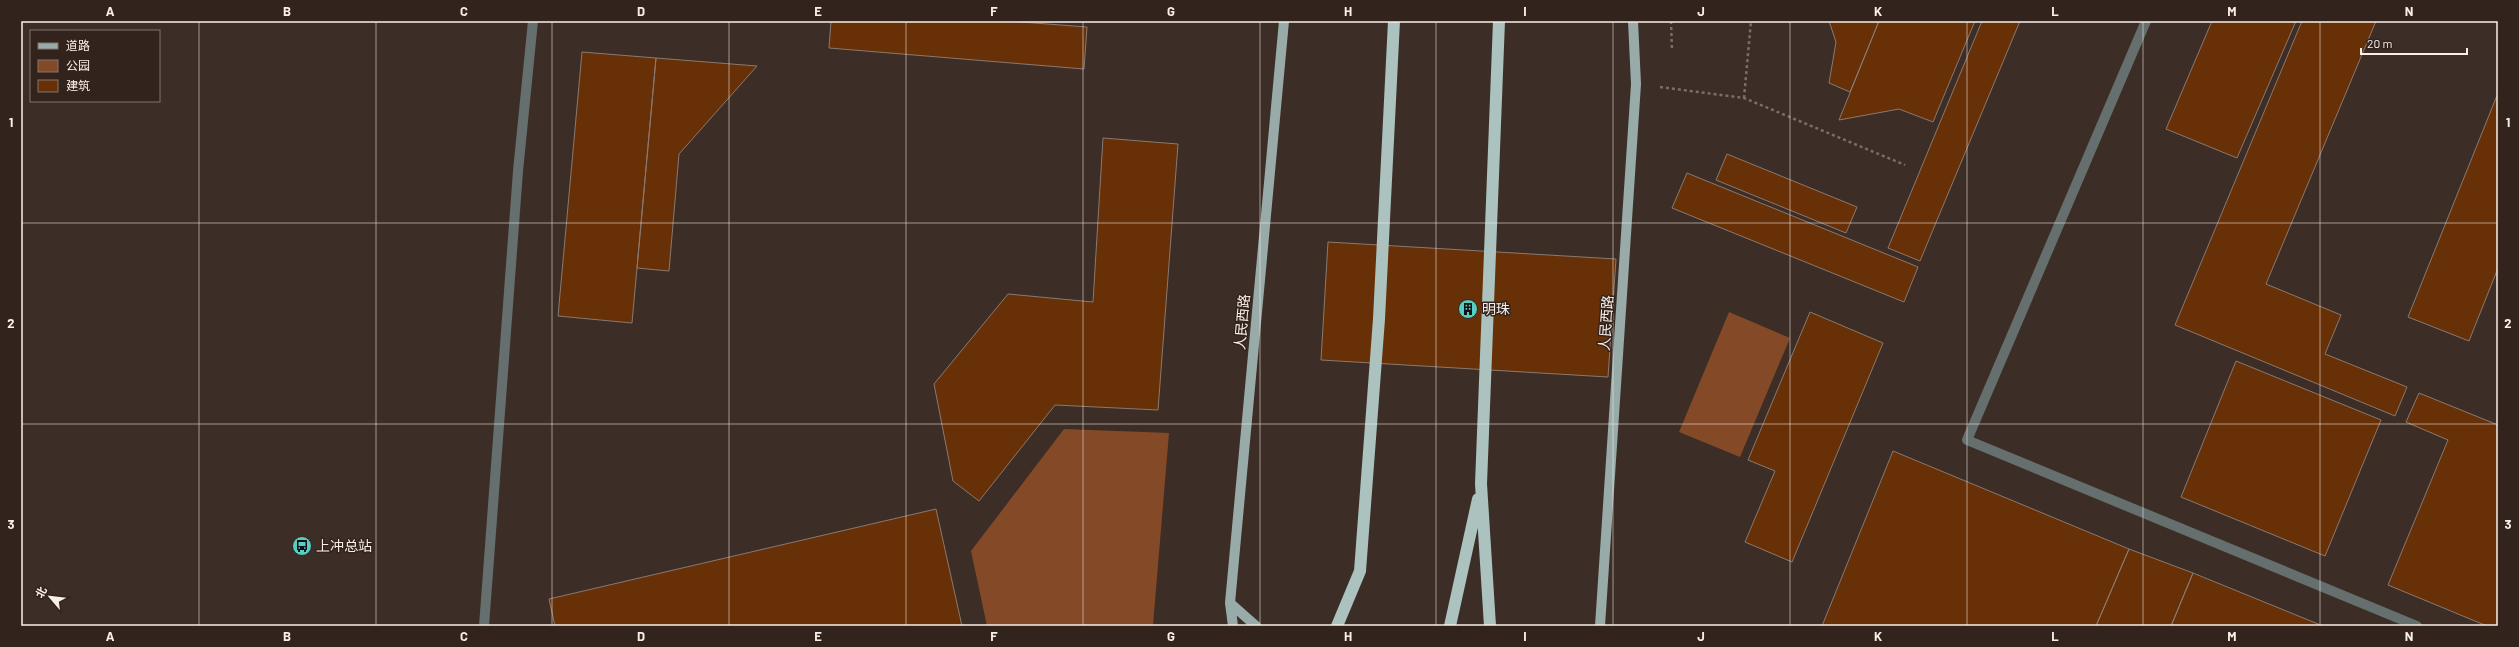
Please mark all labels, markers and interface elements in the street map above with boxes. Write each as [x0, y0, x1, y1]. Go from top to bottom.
text: A [106, 3, 115, 19]
text: B [283, 3, 291, 19]
text: C [460, 3, 468, 19]
text: D [637, 3, 645, 19]
text: E [814, 3, 822, 19]
text: F [990, 3, 998, 19]
text: G [1167, 3, 1175, 19]
text: H [1344, 3, 1352, 19]
text: I [1523, 3, 1527, 19]
text: J [1697, 3, 1705, 19]
text: K [1874, 3, 1882, 19]
text: L [2051, 3, 2059, 19]
text: M [2227, 3, 2237, 19]
text: N [2405, 3, 2413, 19]
legend [30, 30, 160, 102]
scale bar [2361, 30, 2467, 56]
text: 20 m [2367, 36, 2393, 50]
text: 道路 [66, 38, 90, 52]
text: 公园 [66, 58, 90, 72]
text: 建筑 [66, 78, 90, 92]
text: 1 [9, 114, 13, 130]
text: 1 [2506, 114, 2510, 130]
street label: 人民西路 [1231, 293, 1252, 351]
street label: 人民西路 [1595, 294, 1616, 351]
building icon: 明珠 [1457, 298, 1479, 320]
place label: 明珠 [1482, 300, 1510, 317]
text: 2 [7, 315, 15, 331]
text: 2 [2504, 315, 2512, 331]
text: 3 [7, 516, 15, 532]
text: 3 [2504, 516, 2512, 532]
bus stop icon: 上冲总站 [291, 535, 313, 557]
place label: 上冲总站 [316, 537, 372, 554]
north arrow [30, 577, 70, 617]
text: 北 [32, 584, 49, 600]
text: A [106, 628, 115, 644]
text: B [283, 628, 291, 644]
text: C [460, 628, 468, 644]
text: D [637, 628, 645, 644]
text: E [814, 628, 822, 644]
text: F [990, 628, 998, 644]
text: G [1167, 628, 1175, 644]
text: H [1344, 628, 1352, 644]
text: I [1523, 628, 1527, 644]
text: J [1697, 628, 1705, 644]
text: K [1874, 628, 1882, 644]
text: L [2051, 628, 2059, 644]
text: M [2227, 628, 2237, 644]
text: N [2405, 628, 2413, 644]

